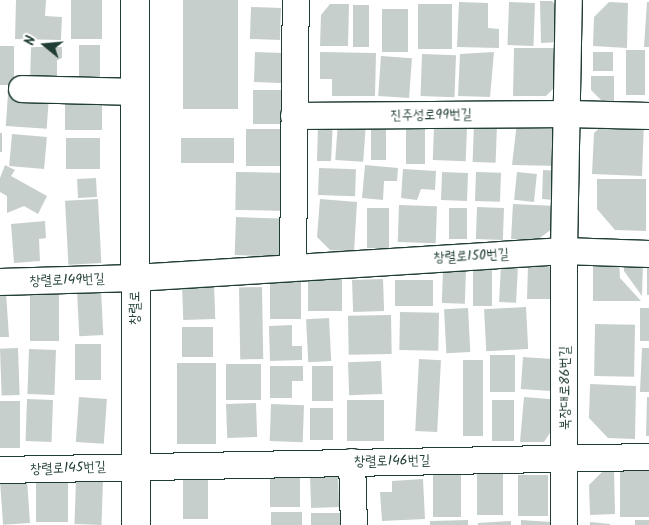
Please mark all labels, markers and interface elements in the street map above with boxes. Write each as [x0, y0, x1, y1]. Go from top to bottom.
north arrow [20, 20, 70, 70]
text: N [19, 33, 42, 48]
street label: 진주성로99번길 [390, 106, 472, 124]
street label: 창렬로150번길 [433, 246, 509, 266]
street label: 창렬로149번길 [29, 270, 105, 290]
street label: 창렬로 [127, 291, 143, 325]
street label: 북장대로86번길 [557, 346, 573, 430]
street label: 창렬로146번길 [354, 452, 430, 470]
street label: 창렬로145번길 [30, 458, 106, 478]

